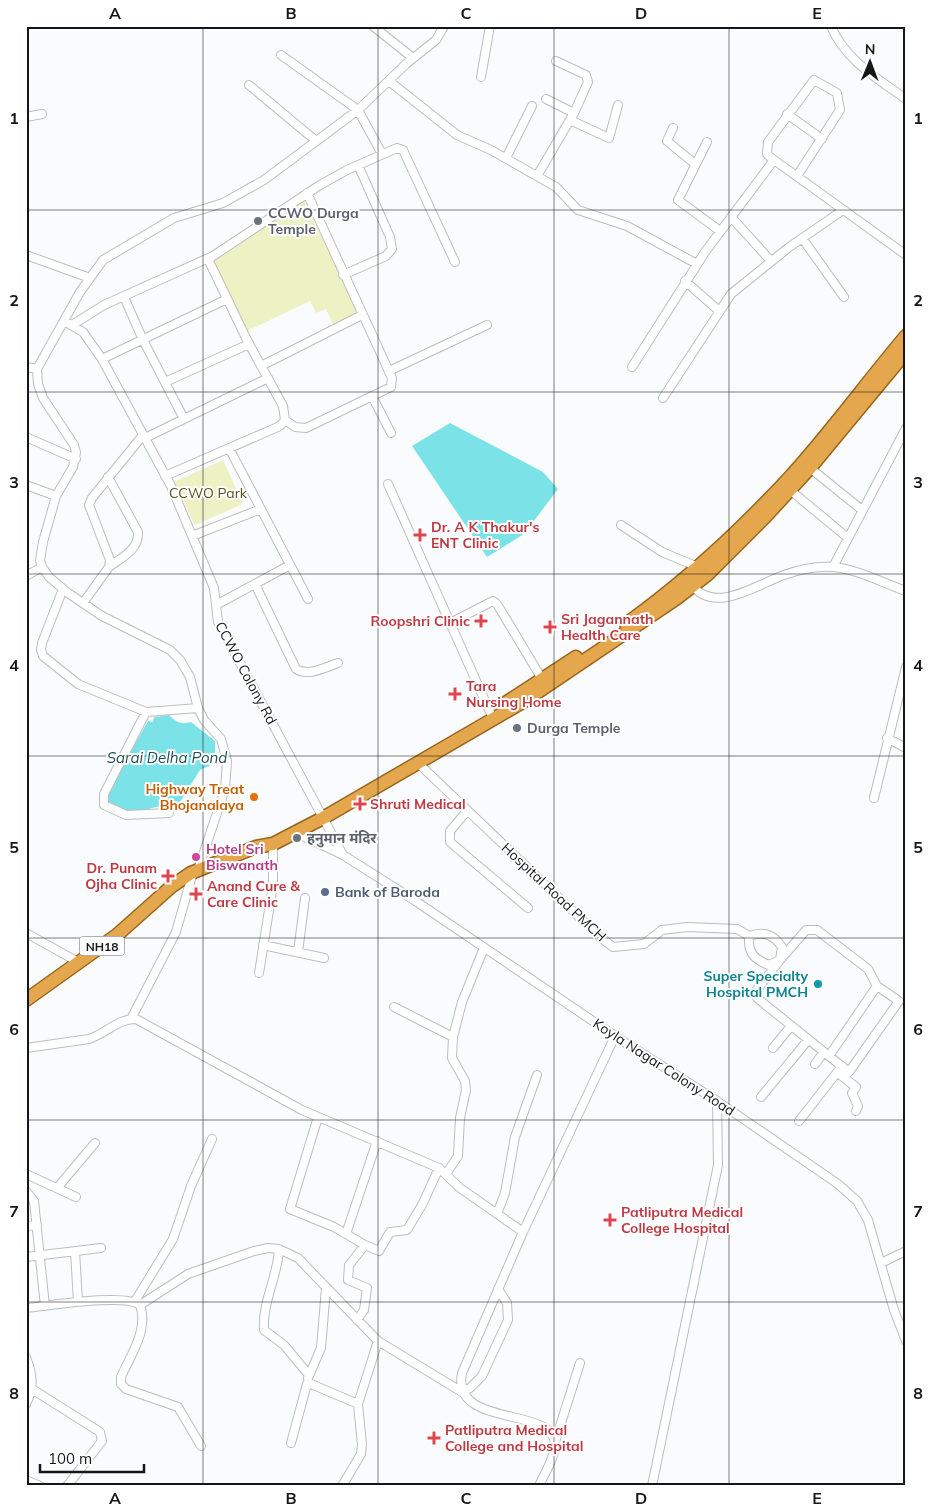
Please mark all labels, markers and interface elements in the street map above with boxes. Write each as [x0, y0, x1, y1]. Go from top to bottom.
text: A [109, 3, 121, 23]
text: B [285, 3, 297, 23]
text: C [461, 3, 472, 23]
text: D [635, 3, 647, 23]
text: E [812, 3, 822, 23]
north arrow [844, 38, 894, 88]
text: N [865, 40, 876, 58]
text: 1 [9, 108, 19, 128]
text: 1 [913, 108, 923, 128]
place label: CCWO Durga Temple [268, 204, 359, 238]
marker: CCWO Durga Temple [252, 215, 264, 227]
text: 2 [9, 290, 19, 310]
text: 2 [913, 290, 923, 310]
text: 3 [9, 472, 19, 492]
text: 3 [913, 472, 923, 492]
park label: CCWO Park [169, 484, 248, 502]
place label: Dr. A K Thakur's ENT Clinic [431, 518, 539, 552]
marker: Dr. A K Thakur's ENT Clinic [413, 528, 427, 542]
place label: Sri Jagannath Health Care [561, 610, 653, 644]
place label: Roopshri Clinic [371, 612, 470, 630]
marker: Roopshri Clinic [474, 614, 488, 628]
street label: CCWO Colony Rd [211, 618, 281, 728]
marker: Sri Jagannath Health Care [543, 620, 557, 634]
text: 4 [9, 655, 19, 675]
text: 4 [913, 655, 923, 675]
place label: Tara Nursing Home [466, 677, 562, 711]
marker: Tara Nursing Home [448, 687, 462, 701]
place label: Durga Temple [527, 719, 621, 737]
marker: Durga Temple [511, 722, 523, 734]
water label: Sarai Delha Pond [107, 748, 227, 767]
place label: Highway Treat Bhojanalaya [146, 780, 245, 814]
marker: Highway Treat Bhojanalaya [248, 791, 260, 803]
place label: Shruti Medical [370, 795, 466, 813]
marker: Shruti Medical [354, 798, 366, 810]
place label: हनुमान मंदिर [307, 829, 377, 848]
marker: हनुमान मंदिर [291, 832, 303, 844]
text: 5 [9, 837, 19, 857]
text: 5 [913, 837, 923, 857]
street label: Hospital Road PMCH [498, 839, 610, 945]
place label: Hotel Sri Biswanath [206, 840, 278, 874]
marker: Hotel Sri Biswanath [190, 851, 202, 863]
place label: Dr. Punam Ojha Clinic [85, 859, 157, 893]
marker: Dr. Punam Ojha Clinic [161, 869, 175, 883]
place label: Anand Cure & Care Clinic [207, 877, 300, 911]
place label: Bank of Baroda [335, 883, 440, 901]
marker: Bank of Baroda [319, 886, 331, 898]
marker: Anand Cure & Care Clinic [189, 887, 203, 901]
road number: NH18 [80, 936, 124, 956]
place label: Super Specialty Hospital PMCH [703, 967, 808, 1001]
marker: Super Specialty Hospital PMCH [812, 978, 824, 990]
street label: Koyla Nagar Colony Road [590, 1014, 738, 1120]
text: 6 [9, 1019, 19, 1039]
text: 6 [913, 1019, 923, 1039]
text: 7 [9, 1201, 19, 1221]
text: 7 [913, 1201, 923, 1221]
place label: Patliputra Medical College Hospital [621, 1203, 743, 1237]
marker: Patliputra Medical College Hospital [603, 1213, 617, 1227]
text: 8 [9, 1383, 19, 1403]
text: 8 [913, 1383, 923, 1403]
place label: Patliputra Medical College and Hospital [445, 1421, 583, 1455]
marker: Patliputra Medical College and Hospital [427, 1431, 441, 1445]
scale bar [40, 1442, 144, 1474]
text: 100 m [48, 1449, 92, 1468]
text: A [109, 1488, 121, 1508]
text: B [285, 1488, 297, 1508]
text: C [461, 1488, 472, 1508]
text: D [635, 1488, 647, 1508]
text: E [812, 1488, 822, 1508]

